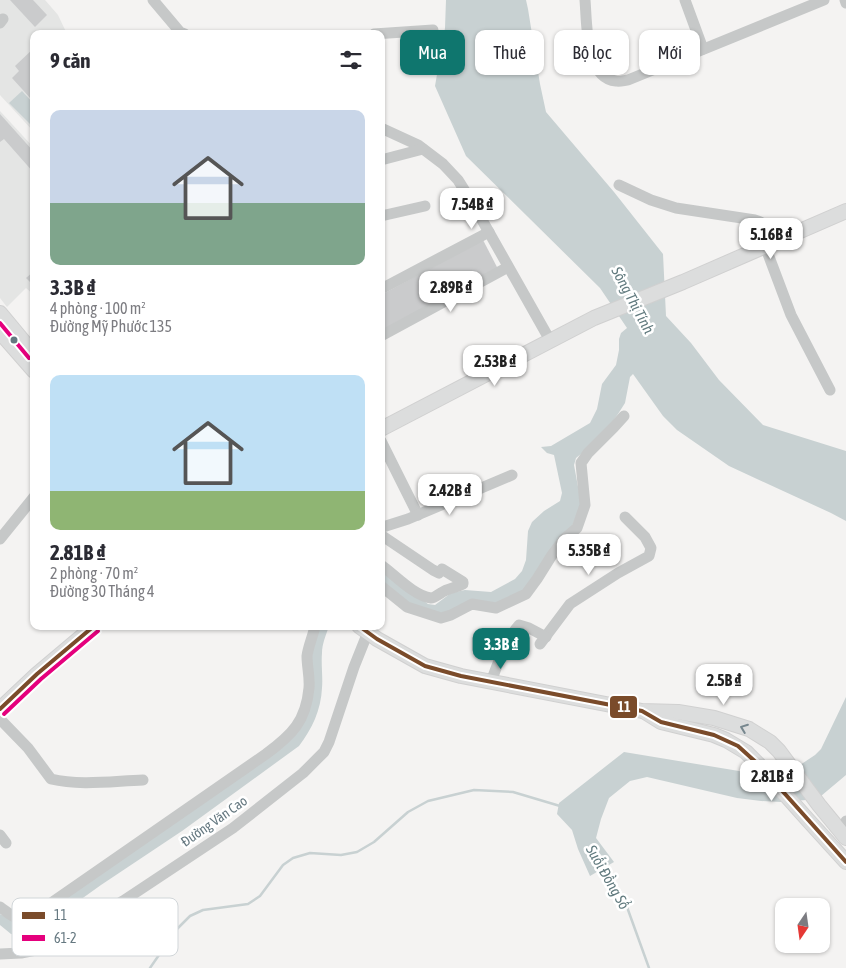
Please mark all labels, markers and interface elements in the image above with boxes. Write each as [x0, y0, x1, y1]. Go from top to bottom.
chip: Mua [400, 30, 465, 75]
chip: Thuê [475, 30, 544, 75]
chip: Bộ lọc [554, 30, 629, 75]
chip: Mới [639, 30, 700, 75]
icon: filters [337, 46, 365, 74]
text: 9 căn [50, 48, 90, 72]
icon: home [163, 143, 253, 233]
pin: 7.54B ₫ [426, 188, 518, 230]
text: 7.54B ₫ [451, 195, 493, 213]
pin: 5.16B ₫ [725, 218, 817, 260]
text: 5.16B ₫ [750, 225, 792, 243]
water label: Sông Thị Tính [608, 263, 658, 336]
pin: 2.89B ₫ [405, 270, 497, 313]
text: 3.3B ₫ [50, 275, 96, 299]
text: 2.89B ₫ [430, 278, 472, 296]
text: 4 phòng · 100 m² [50, 299, 146, 317]
text: Đường Mỹ Phước 135 [50, 317, 172, 335]
unlabelled marker [9, 335, 19, 345]
pin: 2.53B ₫ [449, 344, 541, 387]
text: 2.53B ₫ [474, 352, 516, 370]
icon: home [163, 408, 253, 498]
pin: 2.42B ₫ [404, 474, 496, 516]
text: 2.42B ₫ [429, 481, 471, 499]
pin: 5.35B ₫ [543, 534, 635, 576]
text: 2.81B ₫ [50, 540, 105, 564]
text: 5.35B ₫ [568, 541, 610, 559]
text: 2 phòng · 70 m² [50, 564, 138, 582]
text: Đường 30 Tháng 4 [50, 582, 155, 600]
pin: 3.3B ₫ [460, 628, 542, 670]
text: 3.3B ₫ [484, 635, 518, 653]
pin: 2.5B ₫ [683, 664, 765, 706]
text: 2.5B ₫ [707, 671, 741, 689]
line badge: 11 [609, 695, 638, 719]
text: 11 [617, 699, 631, 715]
one-way arrow [740, 724, 749, 734]
pin: 2.81B ₫ [726, 760, 818, 802]
text: 2.81B ₫ [751, 767, 793, 785]
street label: Đường Văn Cao [178, 792, 250, 850]
water label: Suối Đồng Sổ [582, 841, 633, 912]
legend [12, 898, 178, 956]
north arrow [775, 898, 830, 952]
map controls [775, 898, 830, 953]
text: 11 [54, 907, 67, 923]
text: 61-2 [54, 930, 77, 946]

